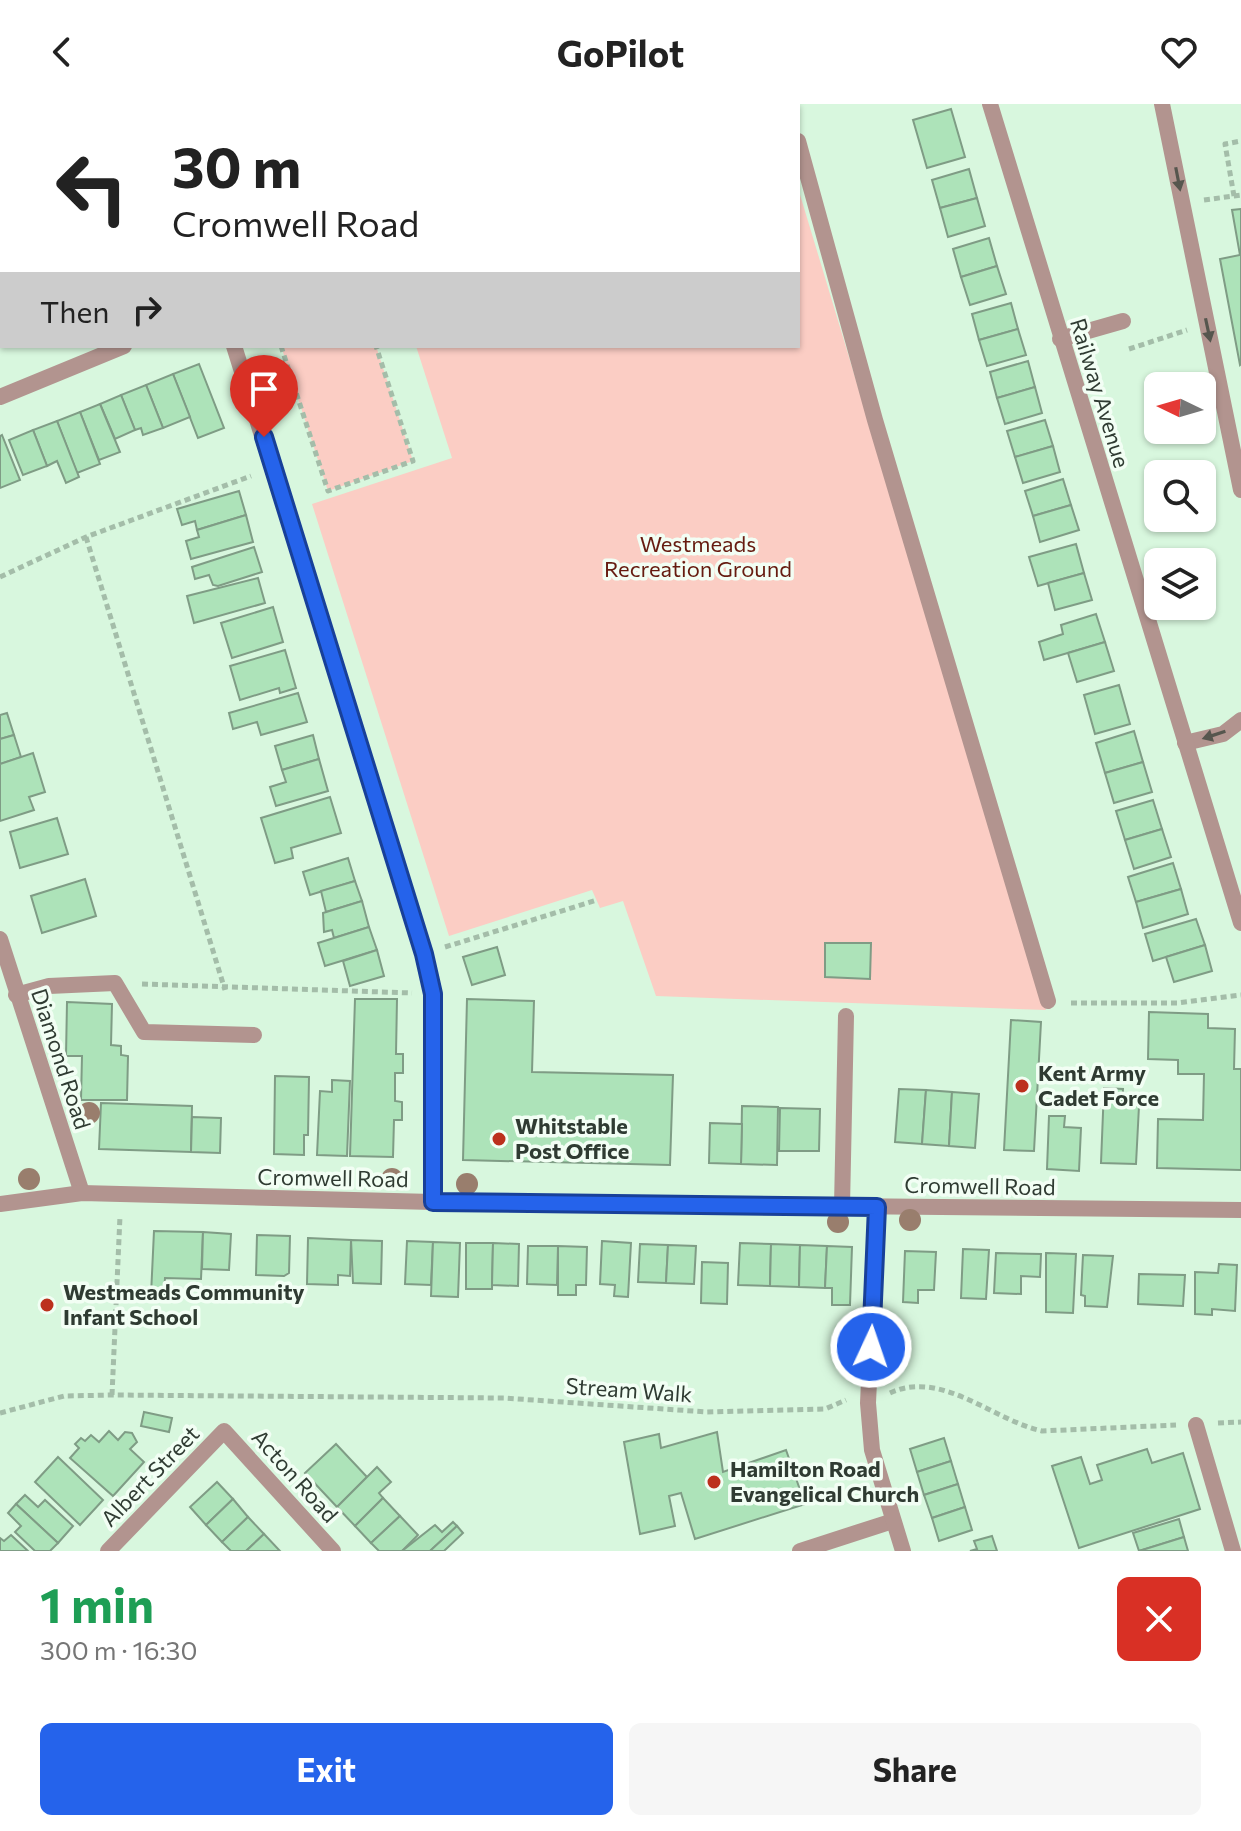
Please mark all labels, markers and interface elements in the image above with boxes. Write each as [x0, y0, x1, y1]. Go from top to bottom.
icon: back [40, 30, 84, 74]
text: GoPilot [557, 30, 684, 74]
icon: heart [1157, 30, 1201, 74]
text: 30 m [172, 131, 301, 200]
icon: left [40, 136, 144, 240]
one-way arrow [1172, 167, 1185, 192]
text: Cromwell Road [172, 200, 419, 244]
icon: right [125, 288, 169, 332]
text: Then [40, 292, 109, 329]
street label: Railway Avenue [1065, 315, 1136, 471]
one-way arrow [1203, 318, 1215, 343]
pin [230, 355, 298, 437]
icon: arrive [242, 367, 286, 411]
north arrow [1144, 372, 1216, 444]
map controls [1144, 372, 1216, 620]
button: search [1144, 460, 1216, 532]
park label: Westmeads Recreation Ground [604, 530, 792, 582]
button: layers [1144, 548, 1216, 620]
one-way arrow [1202, 729, 1226, 741]
street label: Diamond Road [26, 985, 97, 1133]
place label: Kent Army Cadet Force [1038, 1059, 1159, 1111]
marker: Kent Army Cadet Force [1013, 1077, 1031, 1095]
place label: Whitstable Post Office [515, 1112, 629, 1164]
marker: Whitstable Post Office [490, 1130, 508, 1148]
street label: Cromwell Road [257, 1163, 409, 1192]
street label: Cromwell Road [904, 1171, 1056, 1200]
place label: Westmeads Community Infant School [63, 1278, 305, 1330]
marker: Westmeads Community Infant School [38, 1296, 56, 1314]
position arrow [829, 1305, 913, 1389]
street label: Stream Walk [565, 1372, 693, 1407]
street label: Albert Street [95, 1420, 204, 1532]
street label: Acton Road [247, 1424, 344, 1528]
place label: Hamilton Road Evangelical Church [730, 1455, 919, 1507]
marker: Hamilton Road Evangelical Church [705, 1473, 723, 1491]
text: 1 min [40, 1574, 154, 1633]
button: close [1117, 1577, 1201, 1661]
text: 300 m · 16:30 [40, 1634, 197, 1665]
button: Exit [40, 1723, 613, 1815]
button: Share [629, 1723, 1201, 1815]

